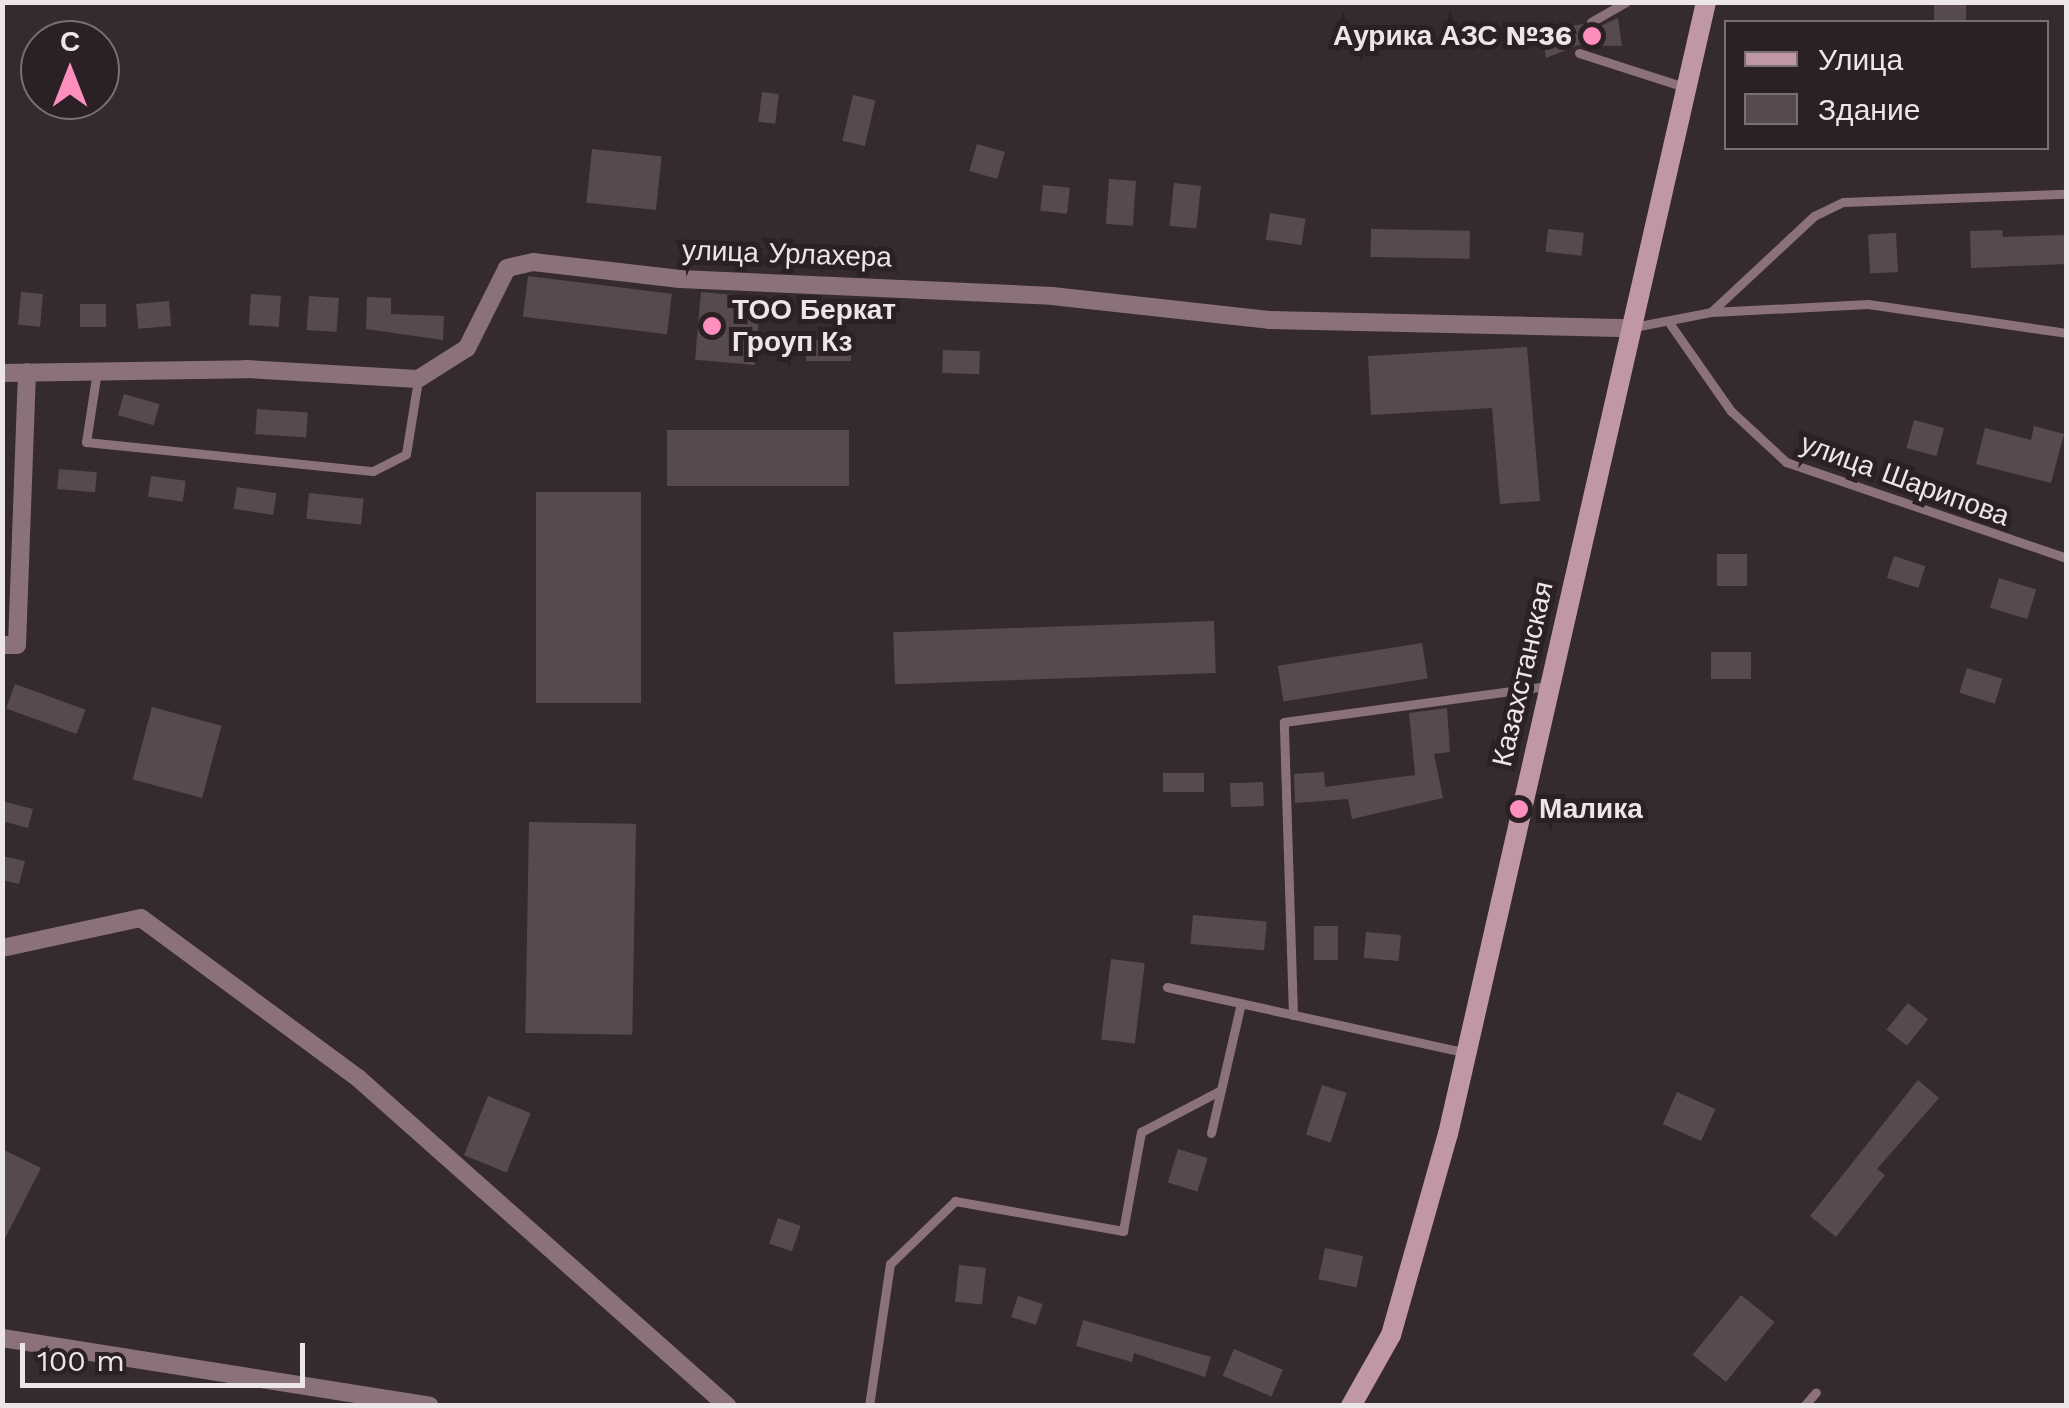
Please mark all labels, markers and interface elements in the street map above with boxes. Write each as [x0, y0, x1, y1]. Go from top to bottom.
place label: Аурика АЗС №36 [1333, 19, 1572, 53]
north arrow [20, 20, 120, 120]
legend [1724, 20, 2049, 150]
text: С [60, 25, 80, 58]
marker: Аурика АЗС №36 [1581, 25, 1603, 47]
text: Улица [1818, 42, 1903, 77]
text: Здание [1818, 92, 1920, 127]
street label: улица Урлахера [681, 234, 893, 274]
place label: ТОО Беркат Гроуп Кз [732, 293, 896, 359]
marker: ТОО Беркат Гроуп Кз [701, 315, 723, 337]
street label: улица Шарипова [1796, 427, 2014, 533]
street label: Казахстанская [1485, 578, 1561, 770]
place label: Малика [1539, 792, 1643, 826]
marker: Малика [1508, 798, 1530, 820]
scale bar [25, 1323, 310, 1385]
text: 100 m [37, 1343, 125, 1378]

